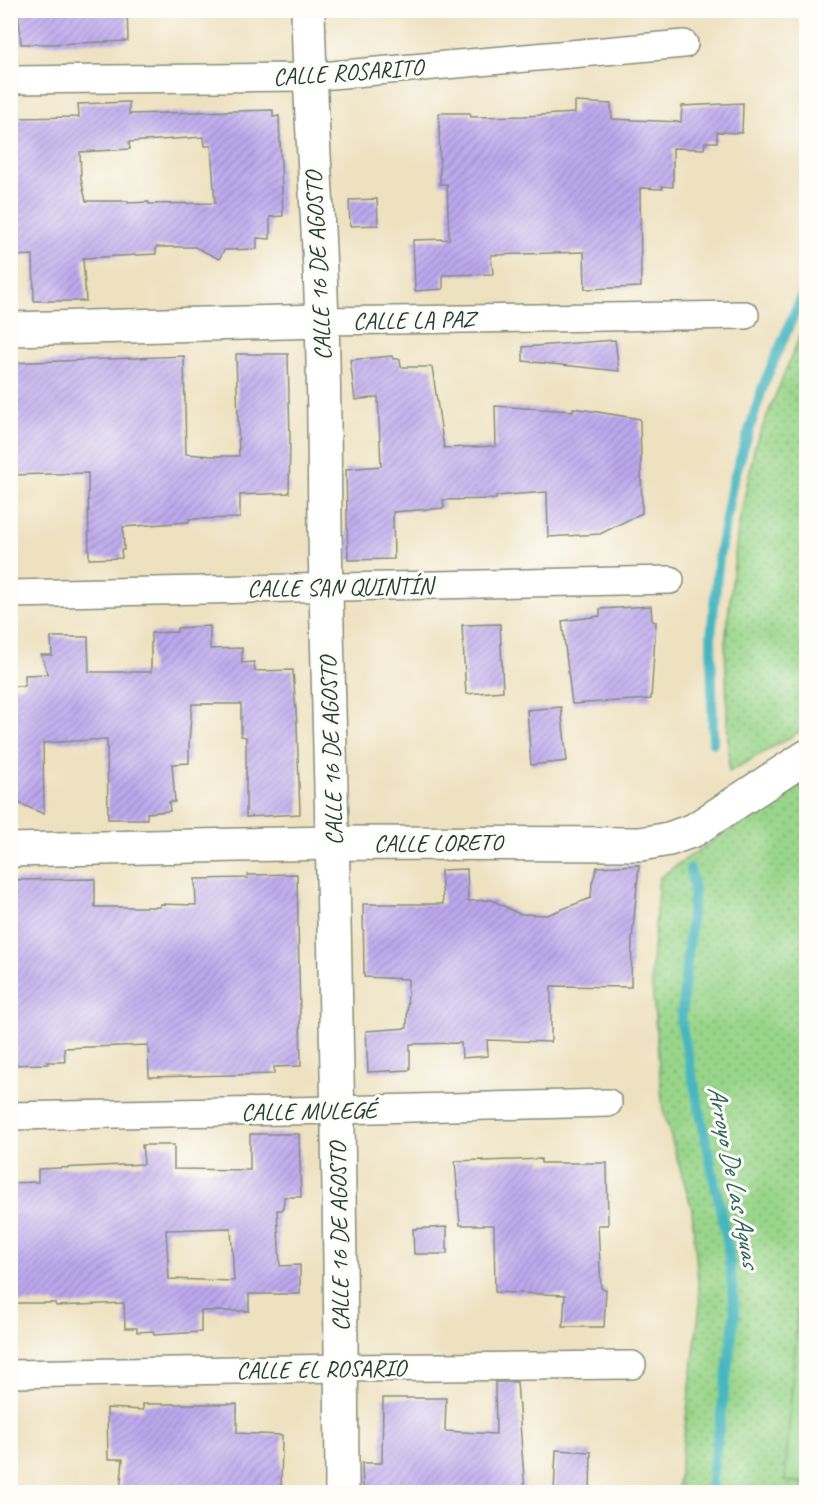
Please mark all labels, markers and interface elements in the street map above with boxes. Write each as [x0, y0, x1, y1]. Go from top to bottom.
street label: CALLE ROSARITO [272, 52, 427, 92]
street label: CALLE 16 DE AGOSTO [298, 168, 338, 361]
street label: CALLE LA PAZ [353, 304, 479, 336]
street label: CALLE SAN QUINTÍN [247, 570, 437, 604]
street label: CALLE 16 DE AGOSTO [313, 653, 349, 846]
street label: CALLE LORETO [374, 828, 504, 858]
water label: Arroyo De Las Aguas [700, 1083, 769, 1273]
street label: CALLE MULEGÉ [241, 1095, 380, 1127]
street label: CALLE 16 DE AGOSTO [322, 1139, 356, 1332]
street label: CALLE EL ROSARIO [236, 1352, 409, 1385]

